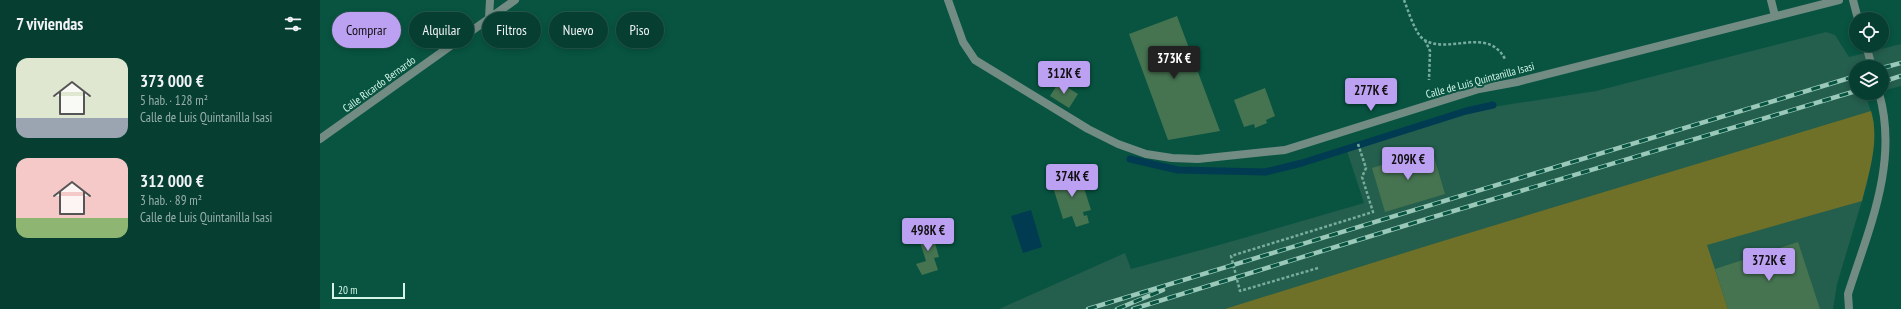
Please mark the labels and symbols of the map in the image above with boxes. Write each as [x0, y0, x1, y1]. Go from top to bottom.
pin: 373K € [1141, 46, 1207, 80]
street label: Calle Ricardo Bernardo [340, 53, 418, 115]
street label: Calle de Luis Quintanilla Isasi [1424, 59, 1536, 101]
pin: 312K € [1031, 61, 1097, 95]
pin: 277K € [1338, 78, 1404, 112]
pin: 209K € [1375, 147, 1441, 181]
pin: 374K € [1039, 164, 1105, 198]
pin: 498K € [895, 218, 961, 252]
pin: 372K € [1736, 248, 1802, 282]
scale bar [332, 281, 405, 300]

